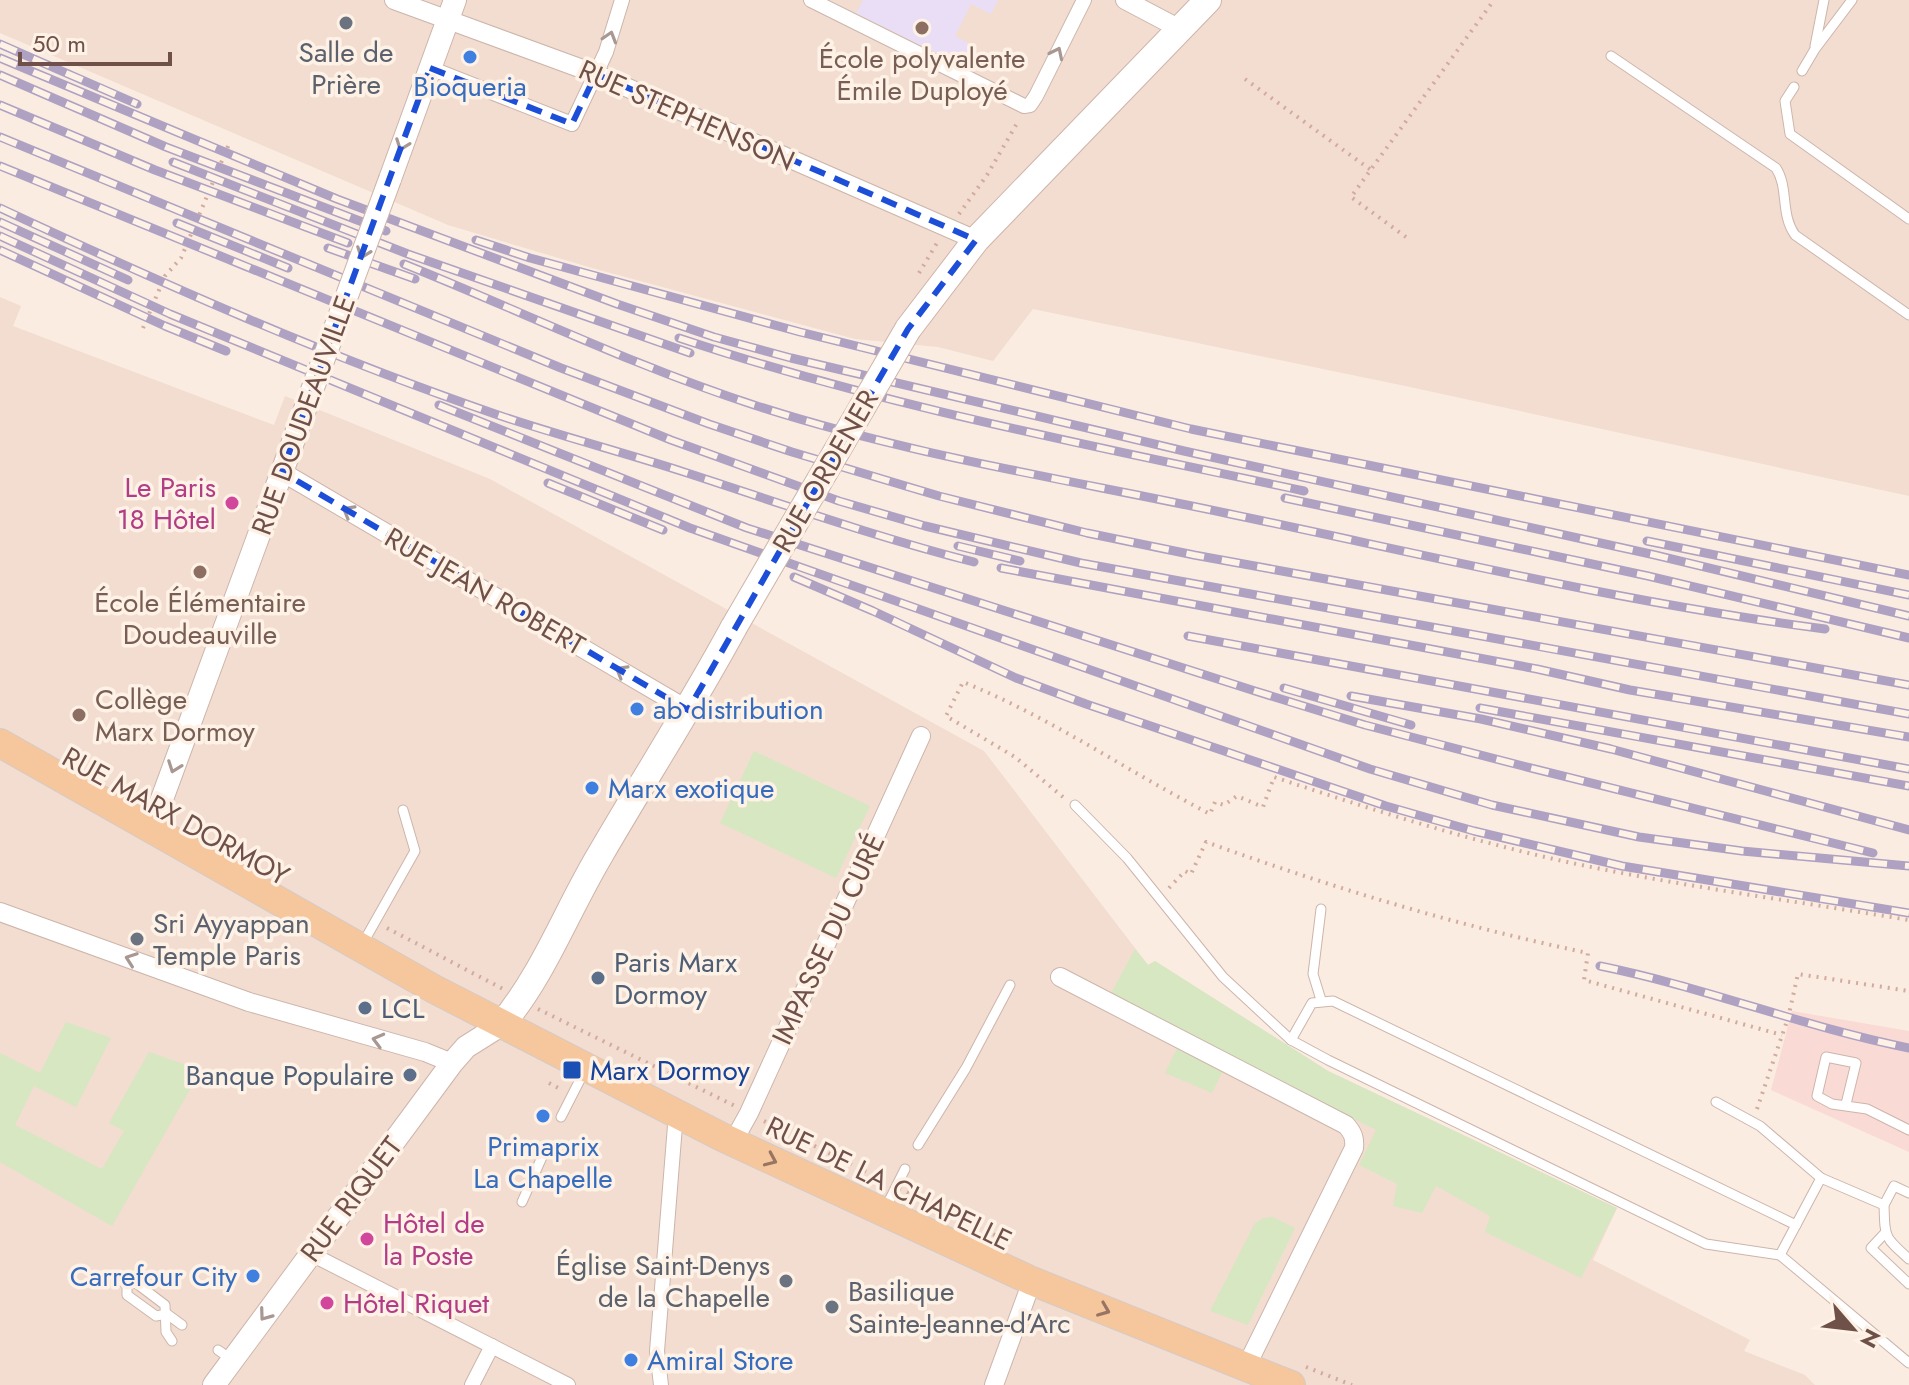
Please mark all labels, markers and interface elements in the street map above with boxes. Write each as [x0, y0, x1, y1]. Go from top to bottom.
marker: Salle de Prière [337, 14, 355, 32]
scale bar [20, 16, 170, 66]
marker: École polyvalente Émile Duployé [913, 19, 931, 37]
text: 50 m [32, 26, 86, 61]
one-way arrow [601, 31, 617, 45]
place label: Salle de Prière [299, 32, 393, 105]
place label: École polyvalente Émile Duployé [819, 38, 1025, 111]
one-way arrow [1047, 46, 1063, 61]
marker: Bioqueria [461, 48, 479, 66]
street label: RUE STEPHENSON [572, 49, 801, 181]
place label: Bioqueria [413, 66, 527, 107]
one-way arrow [395, 138, 412, 152]
one-way arrow [356, 245, 373, 259]
street label: RUE DOUDEAUVILLE [241, 290, 366, 541]
street label: RUE ORDENER [762, 382, 889, 560]
place label: Le Paris 18 Hôtel [117, 467, 216, 540]
marker: Le Paris 18 Hôtel [223, 494, 241, 512]
one-way arrow [342, 505, 357, 521]
street label: RUE JEAN ROBERT [377, 517, 593, 665]
marker: École Élémentaire Doudeauville [191, 563, 209, 581]
place label: École Élémentaire Doudeauville [94, 582, 306, 655]
one-way arrow [615, 665, 630, 680]
place label: Collège Marx Dormoy [95, 679, 255, 752]
place label: ab distribution [653, 689, 824, 730]
marker: ab distribution [628, 700, 646, 718]
marker: Collège Marx Dormoy [70, 706, 88, 724]
street label: RUE MARX DORMOY [55, 737, 297, 896]
one-way arrow [167, 760, 184, 774]
place label: Marx exotique [608, 768, 774, 809]
marker: Marx exotique [583, 779, 601, 797]
street label: IMPASSE DU CURÉ [762, 827, 895, 1051]
place label: Sri Ayyappan Temple Paris [153, 903, 310, 976]
marker: Sri Ayyappan Temple Paris [128, 930, 146, 948]
place label: Paris Marx Dormoy [614, 942, 737, 1015]
one-way arrow [125, 953, 139, 969]
marker: Paris Marx Dormoy [589, 969, 607, 987]
place label: LCL [381, 988, 425, 1029]
marker: LCL [356, 999, 374, 1017]
one-way arrow [371, 1033, 385, 1049]
place label: Marx Dormoy [590, 1050, 750, 1091]
place label: Banque Populaire [185, 1055, 394, 1096]
marker: Marx Dormoy [561, 1059, 583, 1081]
marker: Banque Populaire [401, 1066, 419, 1084]
street label: RUE DE LA CHAPELLE [759, 1106, 1019, 1261]
marker: Primaprix La Chapelle [534, 1107, 552, 1125]
place label: Primaprix La Chapelle [473, 1126, 613, 1199]
street label: RUE RIQUET [291, 1128, 412, 1271]
one-way arrow [763, 1150, 777, 1166]
place label: Hôtel de la Poste [383, 1203, 485, 1276]
marker: Hôtel de la Poste [358, 1230, 376, 1248]
place label: Église Saint-Denys de la Chapelle [556, 1245, 770, 1318]
place label: Carrefour City [70, 1256, 238, 1297]
marker: Carrefour City [244, 1267, 262, 1285]
place label: Basilique Sainte-Jeanne-d’Arc [848, 1271, 1071, 1344]
marker: Église Saint-Denys de la Chapelle [777, 1272, 795, 1290]
place label: Hôtel Riquet [343, 1283, 489, 1324]
north arrow [1813, 1289, 1893, 1369]
marker: Hôtel Riquet [318, 1294, 336, 1312]
marker: Basilique Sainte-Jeanne-d’Arc [823, 1298, 841, 1316]
one-way arrow [1097, 1300, 1111, 1317]
one-way arrow [260, 1306, 274, 1321]
text: N [1852, 1323, 1889, 1354]
place label: Amiral Store [647, 1340, 793, 1381]
marker: Amiral Store [622, 1351, 640, 1369]

